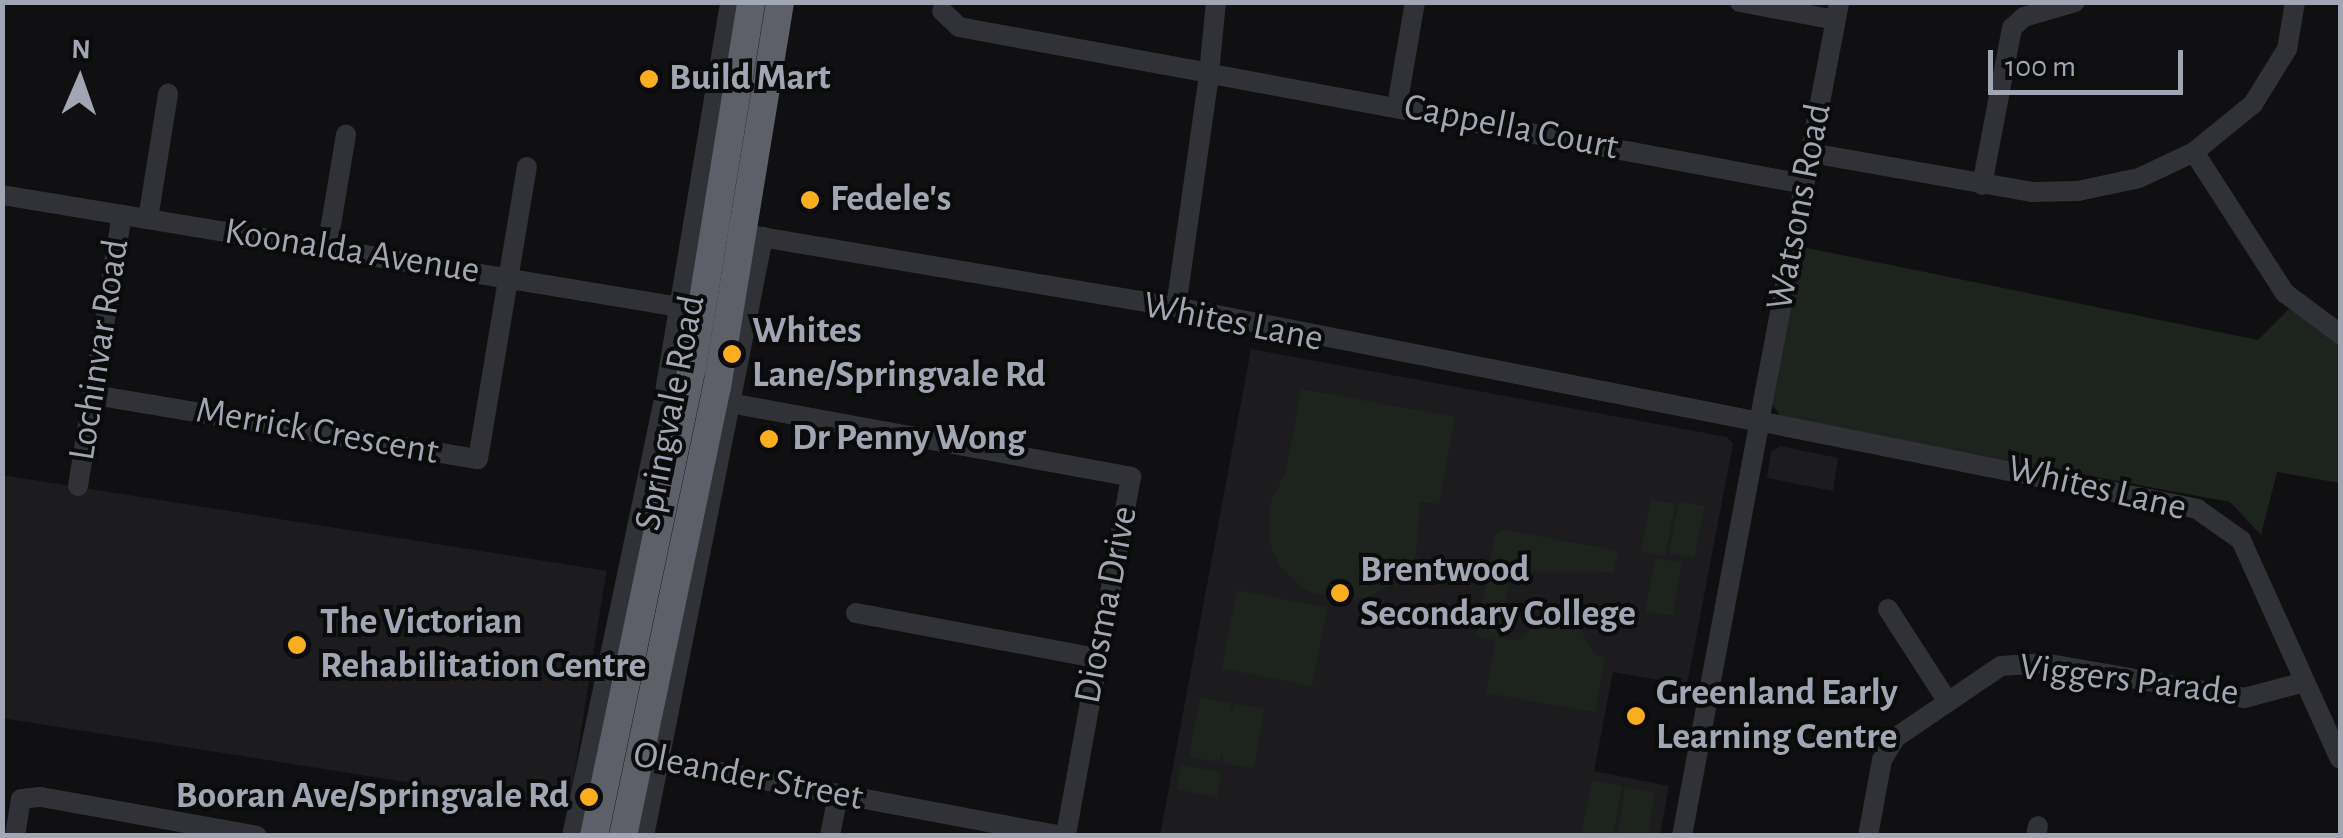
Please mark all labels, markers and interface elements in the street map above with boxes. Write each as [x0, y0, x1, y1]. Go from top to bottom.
north arrow [30, 30, 130, 130]
scale bar [1993, 30, 2188, 92]
text: N [71, 36, 91, 64]
text: 100 m [2005, 52, 2076, 82]
place label: Build Mart [669, 56, 831, 102]
marker: Build Mart [638, 68, 660, 90]
street label: Cappella Court [1400, 85, 1622, 171]
street label: Watsons Road [1758, 100, 1842, 314]
place label: Fedele's [830, 177, 951, 223]
marker: Fedele's [799, 189, 821, 211]
street label: Koonalda Avenue [221, 209, 483, 295]
street label: Lochinvar Road [60, 236, 140, 464]
street label: Whites Lane [1139, 283, 1327, 363]
street label: Springvale Road [626, 292, 716, 534]
place label: Whites Lane/Springvale Rd [752, 309, 1046, 398]
marker: Whites Lane/Springvale Rd [721, 343, 743, 365]
street label: Merrick Crescent [192, 388, 442, 476]
place label: Dr Penny Wong [792, 416, 1026, 462]
marker: Dr Penny Wong [756, 426, 782, 452]
street label: Whites Lane [2003, 446, 2191, 532]
street label: Diosma Drive [1066, 503, 1148, 707]
place label: Brentwood Secondary College [1360, 548, 1636, 638]
marker: Brentwood Secondary College [1329, 582, 1351, 604]
place label: The Victorian Rehabilitation Centre [320, 600, 647, 689]
marker: The Victorian Rehabilitation Centre [284, 632, 310, 658]
street label: Viggers Parade [2017, 645, 2241, 717]
place label: Greenland Early Learning Centre [1656, 671, 1898, 761]
marker: Greenland Early Learning Centre [1625, 705, 1647, 727]
street label: Oleander Street [629, 732, 867, 822]
place label: Booran Ave/Springvale Rd [176, 774, 569, 820]
marker: Booran Ave/Springvale Rd [578, 786, 600, 808]

